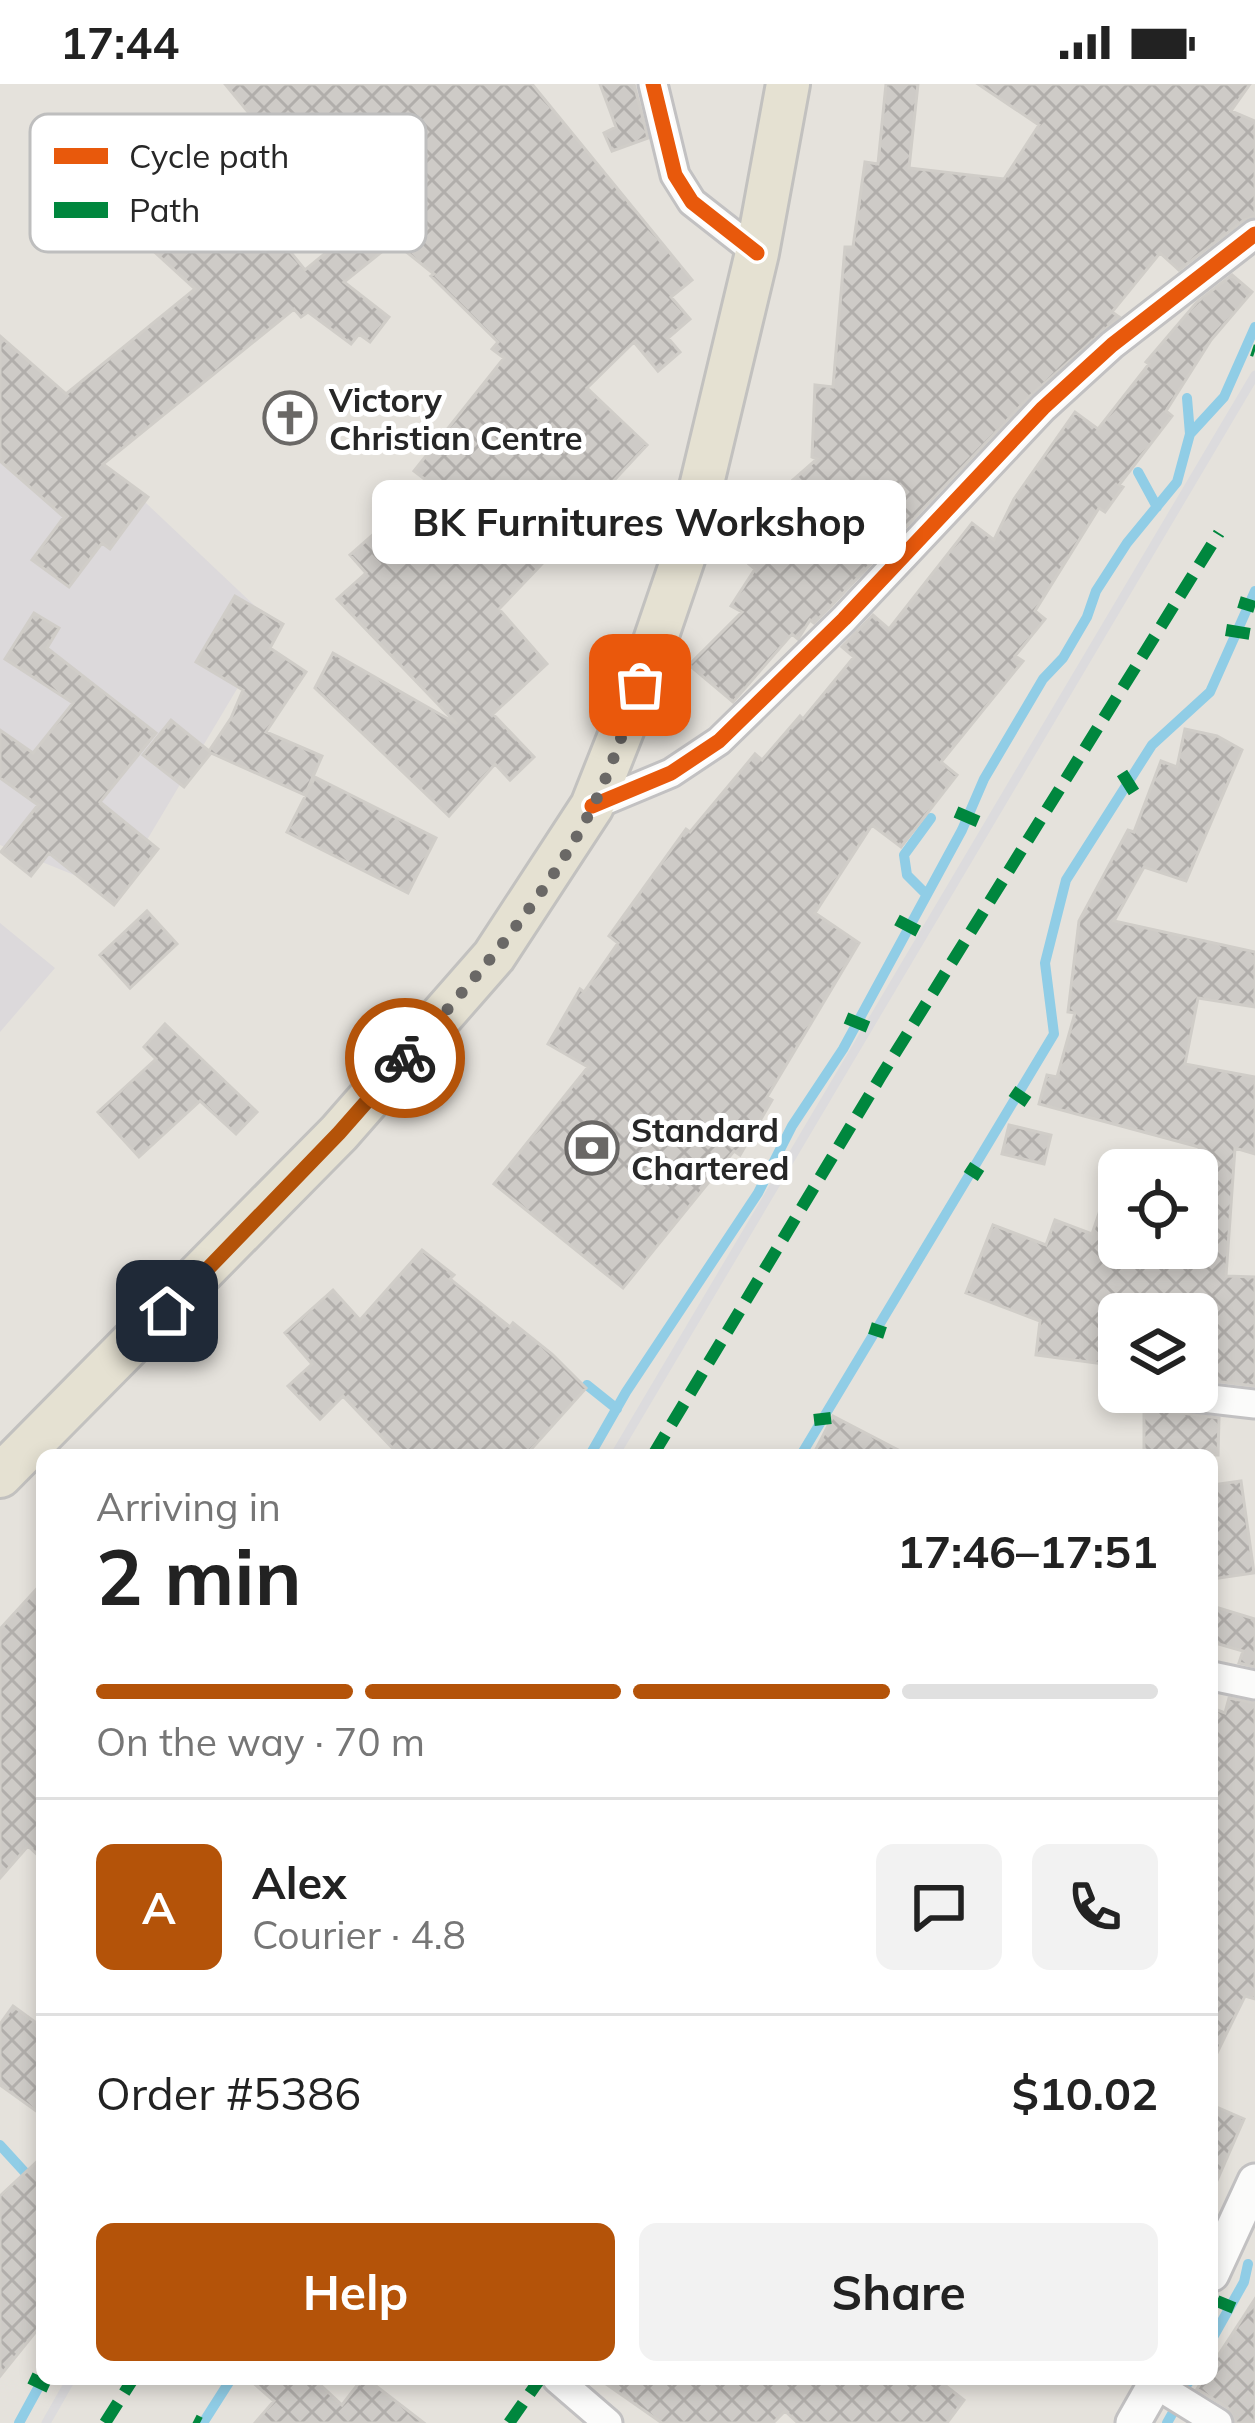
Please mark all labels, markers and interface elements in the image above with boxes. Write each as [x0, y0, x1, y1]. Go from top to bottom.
text: 17:44 [60, 14, 179, 70]
legend [30, 114, 426, 252]
text: Cycle path [129, 135, 289, 176]
text: Path [129, 189, 200, 230]
place label: Victory Christian Centre [328, 379, 583, 458]
church icon: Victory Christian Centre [262, 390, 318, 446]
callout: BK Furnitures Workshop [373, 481, 907, 565]
text: BK Furnitures Workshop [412, 497, 866, 546]
pin [589, 634, 691, 736]
icon: bag [607, 652, 673, 718]
courier [345, 998, 465, 1118]
icon: bike [372, 1025, 438, 1091]
place label: Standard Chartered [631, 1109, 790, 1188]
bank icon: Standard Chartered [564, 1120, 620, 1176]
map controls [1098, 1149, 1218, 1413]
button: locate [1098, 1149, 1218, 1269]
pin [116, 1260, 218, 1362]
icon: home [134, 1278, 200, 1344]
button: layers [1098, 1293, 1218, 1413]
text: Arriving in [96, 1482, 281, 1531]
text: 17:46–17:51 [897, 1523, 1158, 1579]
text: 2 min [96, 1527, 302, 1625]
text: On the way · 70 m [96, 1717, 425, 1766]
button: chat [876, 1844, 1002, 1970]
button: phone [1032, 1844, 1158, 1970]
text: Alex [252, 1854, 347, 1910]
text: A [142, 1879, 176, 1935]
text: Courier · 4.8 [252, 1910, 466, 1959]
text: Order #5386 [96, 2065, 361, 2121]
text: $10.02 [1012, 2065, 1158, 2121]
button: Help [96, 2223, 615, 2361]
button: Share [639, 2223, 1158, 2361]

